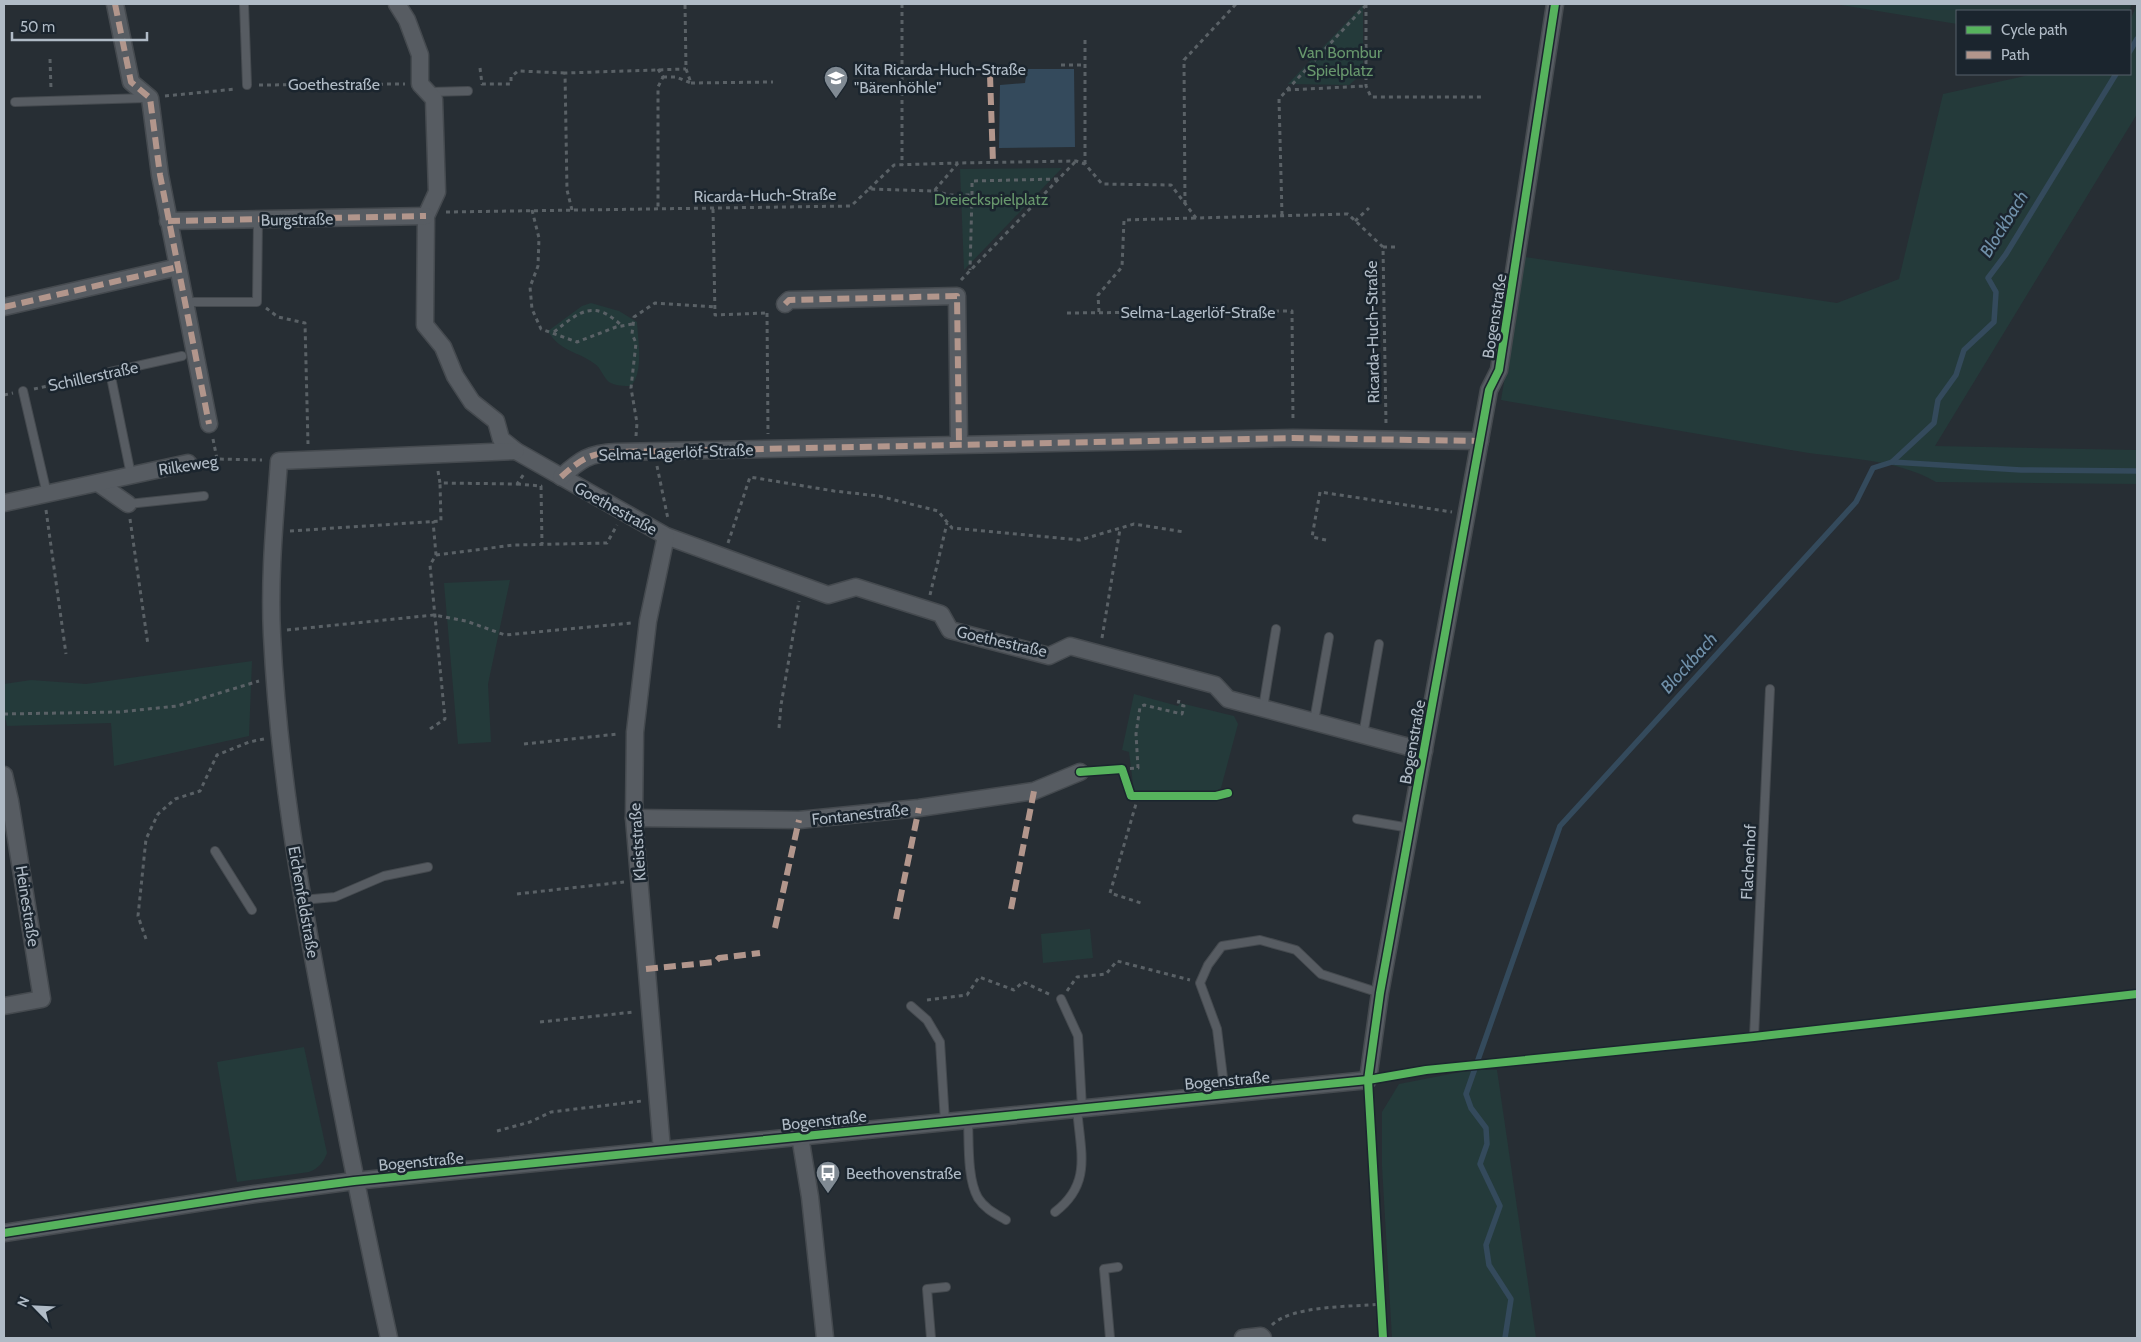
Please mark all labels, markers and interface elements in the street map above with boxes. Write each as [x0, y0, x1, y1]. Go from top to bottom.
scale bar [12, 10, 148, 42]
legend [1956, 10, 2131, 75]
text: 50 m [20, 18, 55, 36]
text: Cycle path [2001, 21, 2067, 39]
park label: Van Bombur Spielplatz [1298, 43, 1383, 80]
text: Path [2001, 46, 2030, 64]
place label: Kita Ricarda-Huch-Straße "Bärenhöhle" [854, 60, 1026, 97]
school or university icon: Kita Ricarda-Huch-Straße "Bärenhöhle" [823, 65, 849, 99]
street label: Goethestraße [288, 75, 380, 94]
street label: Ricarda-Huch-Straße [694, 185, 836, 206]
water label: Blockbach [1975, 187, 2033, 261]
park label: Dreieckspielplatz [934, 190, 1049, 209]
street label: Burgstraße [260, 209, 334, 230]
street label: Ricarda-Huch-Straße [1362, 261, 1383, 403]
street label: Bogenstraße [1478, 272, 1511, 360]
street label: Selma-Lagerlöf-Straße [1120, 303, 1276, 322]
street label: Schillerstraße [46, 358, 140, 395]
street label: Selma-Lagerlöf-Straße [598, 440, 754, 465]
street label: Rilkeweg [157, 451, 220, 480]
street label: Goethestraße [571, 478, 661, 539]
street label: Goethestraße [955, 622, 1049, 661]
water label: Blockbach [1656, 628, 1722, 698]
street label: Bogenstraße [1396, 698, 1429, 786]
street label: Fontanestraße [811, 800, 910, 829]
street label: Kleiststraße [625, 802, 650, 882]
street label: Flachenhof [1737, 823, 1760, 900]
street label: Eichenfeldstraße [284, 845, 323, 960]
street label: Heinestraße [12, 864, 43, 948]
street label: Bogenstraße [1184, 1067, 1270, 1094]
street label: Bogenstraße [781, 1107, 868, 1134]
street label: Bogenstraße [378, 1148, 464, 1175]
bus stop icon: Beethovenstraße [815, 1160, 841, 1194]
place label: Beethovenstraße [846, 1164, 962, 1183]
north arrow [10, 1282, 60, 1332]
text: N [13, 1294, 33, 1310]

